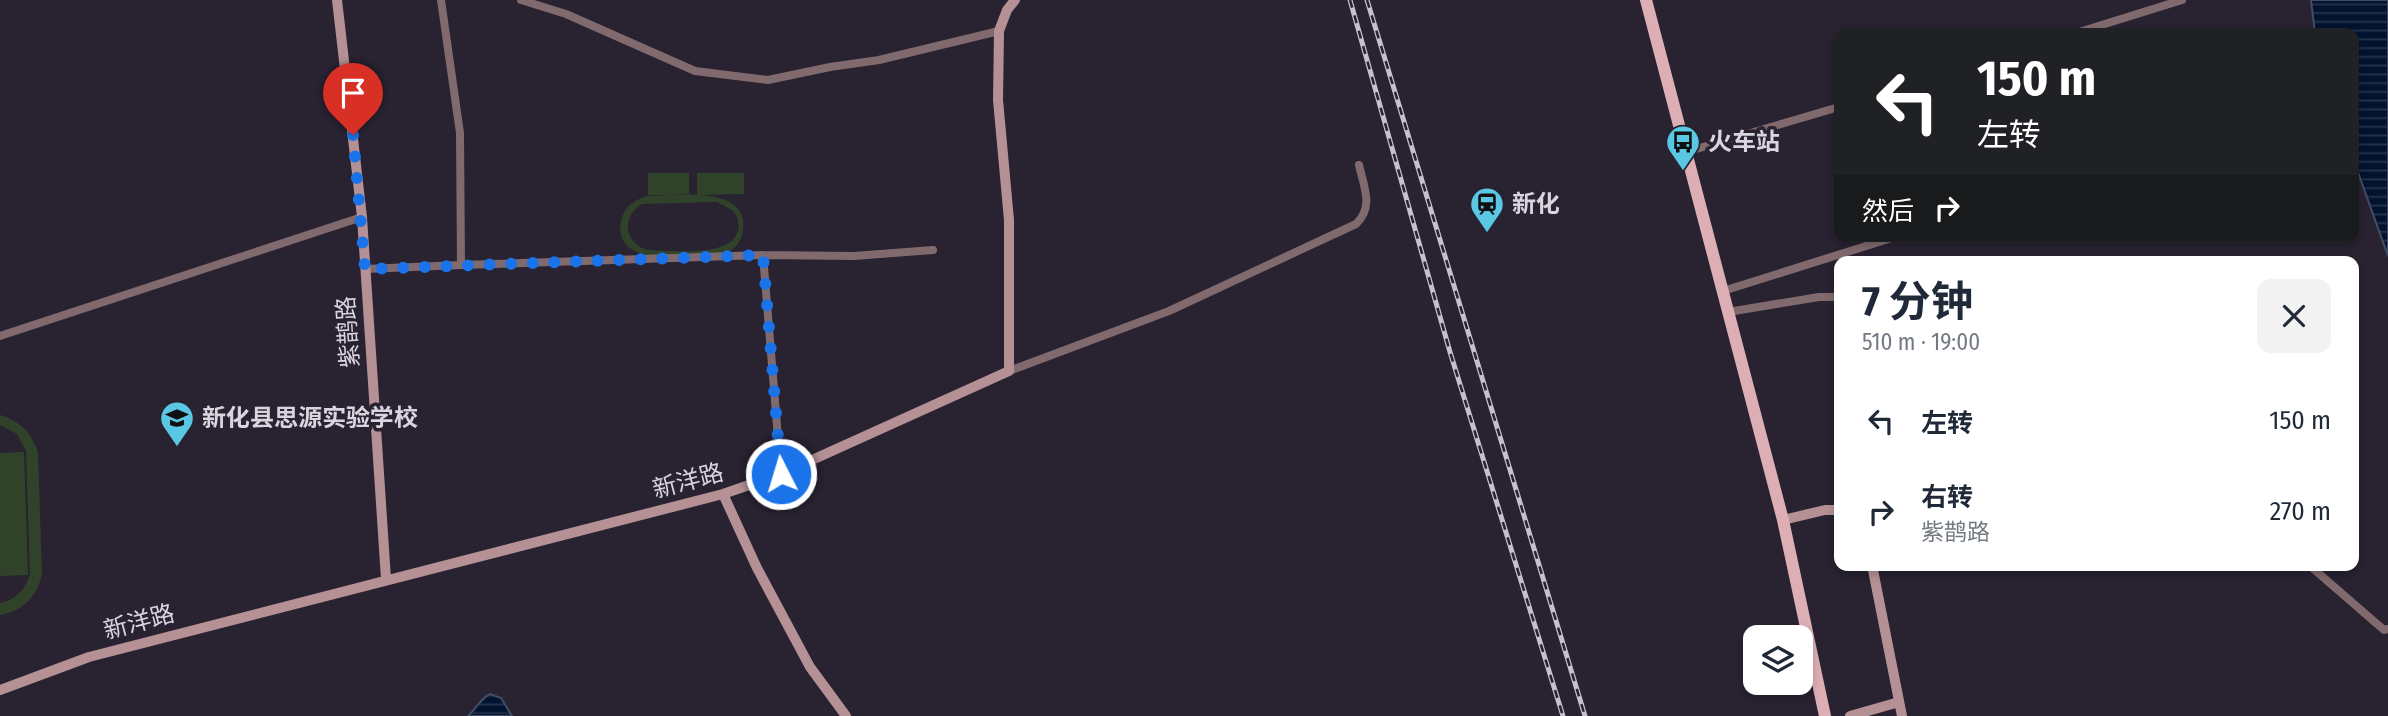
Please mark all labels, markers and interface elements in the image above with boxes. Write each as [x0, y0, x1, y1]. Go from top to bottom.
text: 150 m [1977, 49, 2096, 108]
icon: left [1862, 56, 1953, 147]
pin [323, 63, 383, 135]
icon: arrive [334, 74, 372, 112]
text: 左转 [1977, 116, 2041, 154]
bus stop icon: 火车站 [1664, 123, 1702, 172]
place label: 火车站 [1708, 128, 1780, 156]
station icon: 新化 [1468, 185, 1506, 234]
icon: right [1928, 189, 1966, 227]
place label: 新化 [1512, 190, 1560, 218]
text: 然后 [1862, 196, 1914, 227]
text: 7 分钟 [1862, 277, 1973, 327]
button: close [2257, 279, 2331, 353]
street label: 紫鹊路 [332, 295, 364, 369]
text: 510 m · 19:00 [1862, 328, 1980, 356]
school or university icon: 新化县思源实验学校 [158, 399, 196, 448]
icon: left [1862, 402, 1900, 440]
place label: 新化县思源实验学校 [202, 404, 418, 432]
text: 150 m [2269, 405, 2331, 436]
text: 左转 [1921, 408, 1973, 439]
position arrow [744, 437, 818, 511]
street label: 新洋路 [650, 458, 726, 504]
text: 右转 [1921, 482, 1973, 513]
icon: right [1862, 493, 1900, 531]
text: 270 m [2270, 496, 2331, 527]
text: 紫鹊路 [1921, 518, 1990, 546]
street label: 新洋路 [101, 599, 177, 645]
map controls [1743, 625, 1813, 695]
button: layers [1743, 625, 1813, 695]

